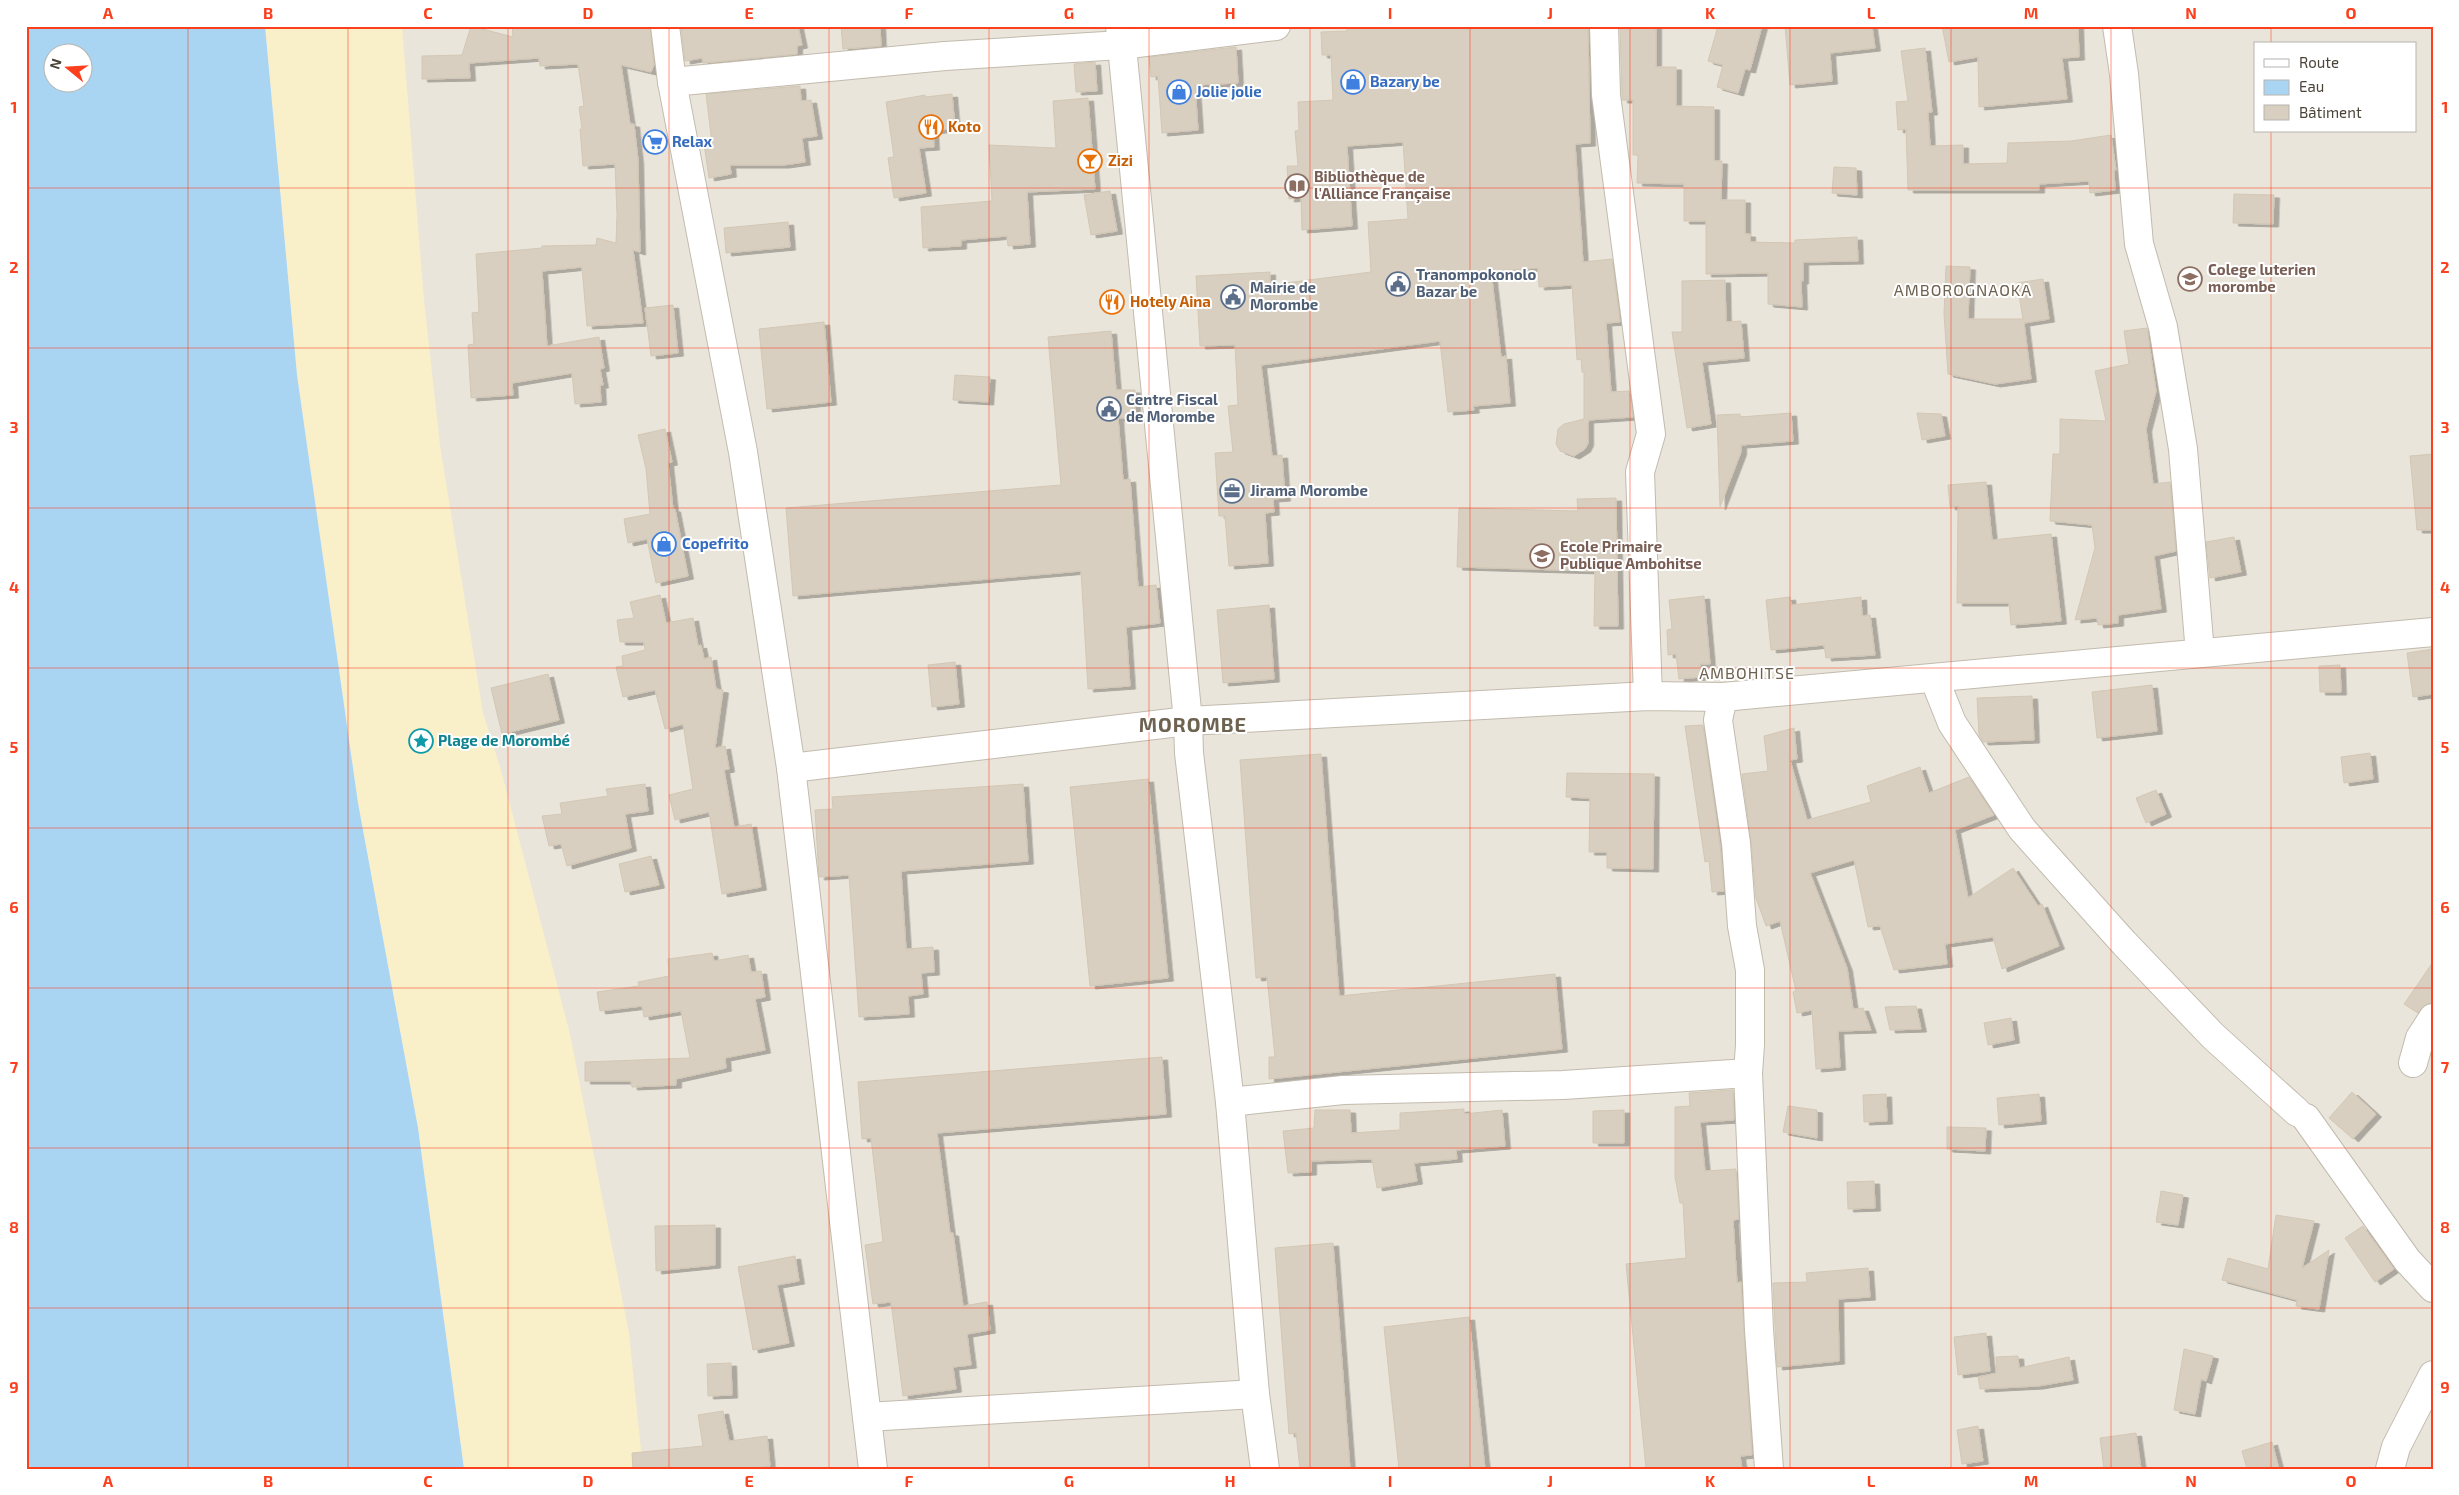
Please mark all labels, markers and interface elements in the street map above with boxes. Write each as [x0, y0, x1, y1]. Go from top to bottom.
text: A [103, 3, 114, 22]
text: B [263, 3, 273, 22]
text: C [423, 3, 433, 22]
text: D [583, 3, 594, 22]
text: E [744, 3, 754, 22]
text: F [905, 3, 914, 22]
text: G [1064, 3, 1074, 22]
text: H [1224, 3, 1236, 22]
text: I [1388, 3, 1392, 22]
text: J [1547, 3, 1553, 22]
text: K [1705, 3, 1716, 22]
text: L [1867, 3, 1876, 22]
text: M [2024, 3, 2038, 22]
text: N [2185, 3, 2197, 22]
text: O [2345, 3, 2357, 22]
north arrow [42, 42, 92, 92]
legend [2254, 42, 2416, 132]
text: Route [2299, 53, 2339, 71]
text: N [46, 56, 65, 71]
shop icon: Bazary be [1340, 69, 1366, 95]
place label: Bazary be [1370, 72, 1440, 91]
text: Eau [2299, 77, 2324, 95]
shop icon: Jolie jolie [1166, 79, 1192, 105]
place label: Jolie jolie [1196, 82, 1262, 100]
text: 1 [11, 97, 17, 116]
text: 1 [2442, 97, 2448, 116]
text: Bâtiment [2299, 103, 2362, 121]
restaurant icon: Koto [918, 114, 944, 140]
place label: Koto [948, 117, 981, 135]
supermarket icon: Relax [642, 129, 668, 155]
place label: Relax [672, 132, 713, 150]
bar icon: Zizi [1077, 148, 1103, 174]
place label: Zizi [1108, 151, 1133, 169]
place label: Bibliothèque de l'Alliance Française [1314, 167, 1451, 204]
library icon: Bibliothèque de l'Alliance Française [1284, 173, 1310, 199]
text: 2 [9, 257, 19, 276]
text: 2 [2440, 257, 2450, 276]
place label: Colege luterien morombe [2208, 260, 2316, 295]
place label: Tranompokonolo Bazar be [1416, 265, 1536, 300]
school or university icon: Colege luterien morombe [2177, 266, 2203, 292]
public building icon: Tranompokonolo Bazar be [1385, 271, 1411, 297]
place label: Mairie de Morombe [1250, 278, 1318, 313]
district label: AMBOROGNAOKA [1894, 280, 2032, 299]
public building icon: Mairie de Morombe [1220, 284, 1246, 310]
restaurant icon: Hotely Aina [1099, 289, 1125, 315]
place label: Hotely Aina [1130, 292, 1211, 311]
place label: Centre Fiscal de Morombe [1126, 390, 1218, 425]
public building icon: Centre Fiscal de Morombe [1096, 396, 1122, 422]
text: 3 [9, 417, 19, 436]
text: 3 [2440, 417, 2450, 436]
office icon: Jirama Morombe [1219, 478, 1245, 504]
place label: Jirama Morombe [1250, 481, 1368, 499]
shop icon: Copefrito [651, 531, 677, 557]
place label: Copefrito [682, 534, 749, 552]
place label: Ecole Primaire Publique Ambohitse [1560, 537, 1702, 572]
school or university icon: Ecole Primaire Publique Ambohitse [1529, 543, 1555, 569]
text: 4 [9, 577, 19, 596]
text: 4 [2440, 577, 2450, 596]
district label: AMBOHITSE [1699, 663, 1795, 682]
district label: MOROMBE [1139, 712, 1247, 736]
place icon: Plage de Morombé [408, 728, 434, 754]
place label: Plage de Morombé [438, 731, 570, 749]
text: 5 [10, 737, 19, 756]
text: 5 [2441, 737, 2450, 756]
text: 6 [9, 897, 19, 916]
text: 6 [2440, 897, 2450, 916]
text: 7 [10, 1057, 19, 1076]
text: 7 [2441, 1057, 2450, 1076]
text: 8 [9, 1217, 19, 1236]
text: 8 [2440, 1217, 2450, 1236]
text: 9 [9, 1377, 19, 1396]
text: 9 [2440, 1377, 2450, 1396]
text: A [103, 1471, 114, 1490]
text: B [263, 1471, 273, 1490]
text: C [423, 1471, 433, 1490]
text: D [583, 1471, 594, 1490]
text: E [744, 1471, 754, 1490]
text: F [905, 1471, 914, 1490]
text: G [1064, 1471, 1074, 1490]
text: H [1224, 1471, 1236, 1490]
text: I [1388, 1471, 1392, 1490]
text: J [1547, 1471, 1553, 1490]
text: K [1705, 1471, 1716, 1490]
text: L [1867, 1471, 1876, 1490]
text: M [2024, 1471, 2038, 1490]
text: N [2185, 1471, 2197, 1490]
text: O [2345, 1471, 2357, 1490]

